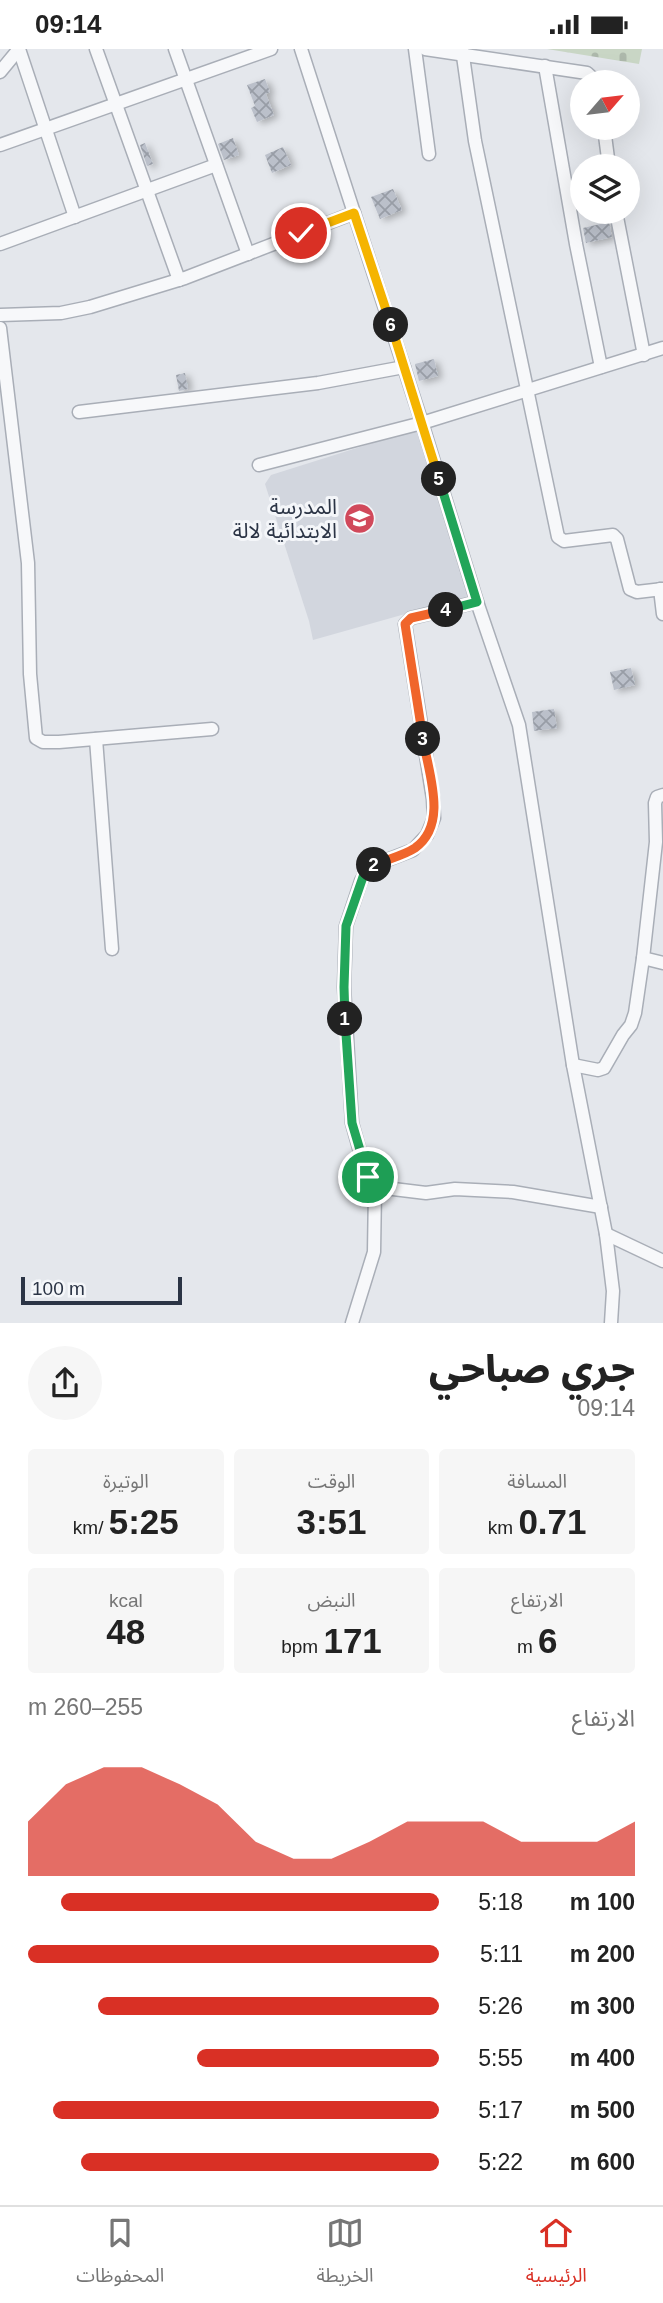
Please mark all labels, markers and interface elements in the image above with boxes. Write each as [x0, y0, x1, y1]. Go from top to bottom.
text: 09:14 [35, 9, 102, 39]
north arrow [570, 70, 640, 140]
map controls [570, 70, 640, 224]
button: layers [570, 154, 640, 224]
pin [271, 203, 331, 263]
icon: check [282, 214, 320, 252]
pin: 6 [374, 307, 408, 343]
text: 6 [385, 314, 396, 335]
pin: 5 [422, 461, 457, 497]
text: 5 [433, 468, 444, 489]
place label: المدرسة الابتدائية لالة [233, 495, 337, 542]
school or university icon: المدرسة الابتدائية لالة [343, 501, 377, 535]
pin: 4 [428, 593, 464, 627]
text: 4 [440, 599, 451, 620]
pin: 3 [406, 721, 440, 757]
text: 3 [417, 728, 428, 749]
pin: 2 [356, 847, 392, 883]
text: 2 [368, 854, 379, 875]
pin: 1 [328, 1002, 362, 1037]
text: 1 [339, 1008, 350, 1029]
pin [338, 1147, 398, 1207]
icon: arrive [349, 1158, 387, 1196]
scale bar [21, 1274, 182, 1306]
text: 100 m [32, 1278, 85, 1299]
button: share [28, 1346, 102, 1420]
text: جري صباحي [429, 1348, 635, 1390]
text: 09:14 [577, 1395, 635, 1421]
text: الوتيرة [103, 1471, 149, 1492]
text: الوقت [308, 1471, 355, 1492]
text: المسافة [507, 1471, 567, 1492]
text: 5:25 [109, 1502, 179, 1541]
text: 3:51 [296, 1502, 367, 1541]
text: 0.71 [518, 1502, 587, 1541]
text: /km [73, 1517, 109, 1538]
text: km [488, 1517, 518, 1538]
text: kcal [109, 1590, 143, 1611]
text: النبض [307, 1590, 356, 1611]
text: الارتفاع [511, 1590, 563, 1611]
text: 48 [106, 1612, 145, 1651]
text: 171 [323, 1621, 382, 1660]
text: 6 [538, 1621, 557, 1660]
text: bpm [281, 1636, 323, 1657]
text: m [517, 1636, 538, 1657]
text: 255–260 m [28, 1694, 143, 1720]
text: الارتفاع [572, 1705, 635, 1731]
text: 5:18 [478, 1889, 523, 1915]
text: 100 m [570, 1889, 635, 1915]
text: 5:11 [480, 1941, 523, 1967]
text: 200 m [570, 1941, 635, 1967]
text: 5:26 [478, 1993, 523, 2019]
text: 300 m [570, 1993, 635, 2019]
text: 5:55 [478, 2045, 523, 2071]
text: 400 m [570, 2045, 635, 2071]
text: 5:17 [478, 2097, 523, 2123]
text: 500 m [570, 2097, 635, 2123]
text: 5:22 [478, 2149, 523, 2175]
text: 600 m [570, 2149, 635, 2175]
tab: المحفوظات [76, 2214, 164, 2296]
tab: الخريطة [317, 2214, 374, 2296]
tab: الرئيسية [526, 2214, 587, 2296]

